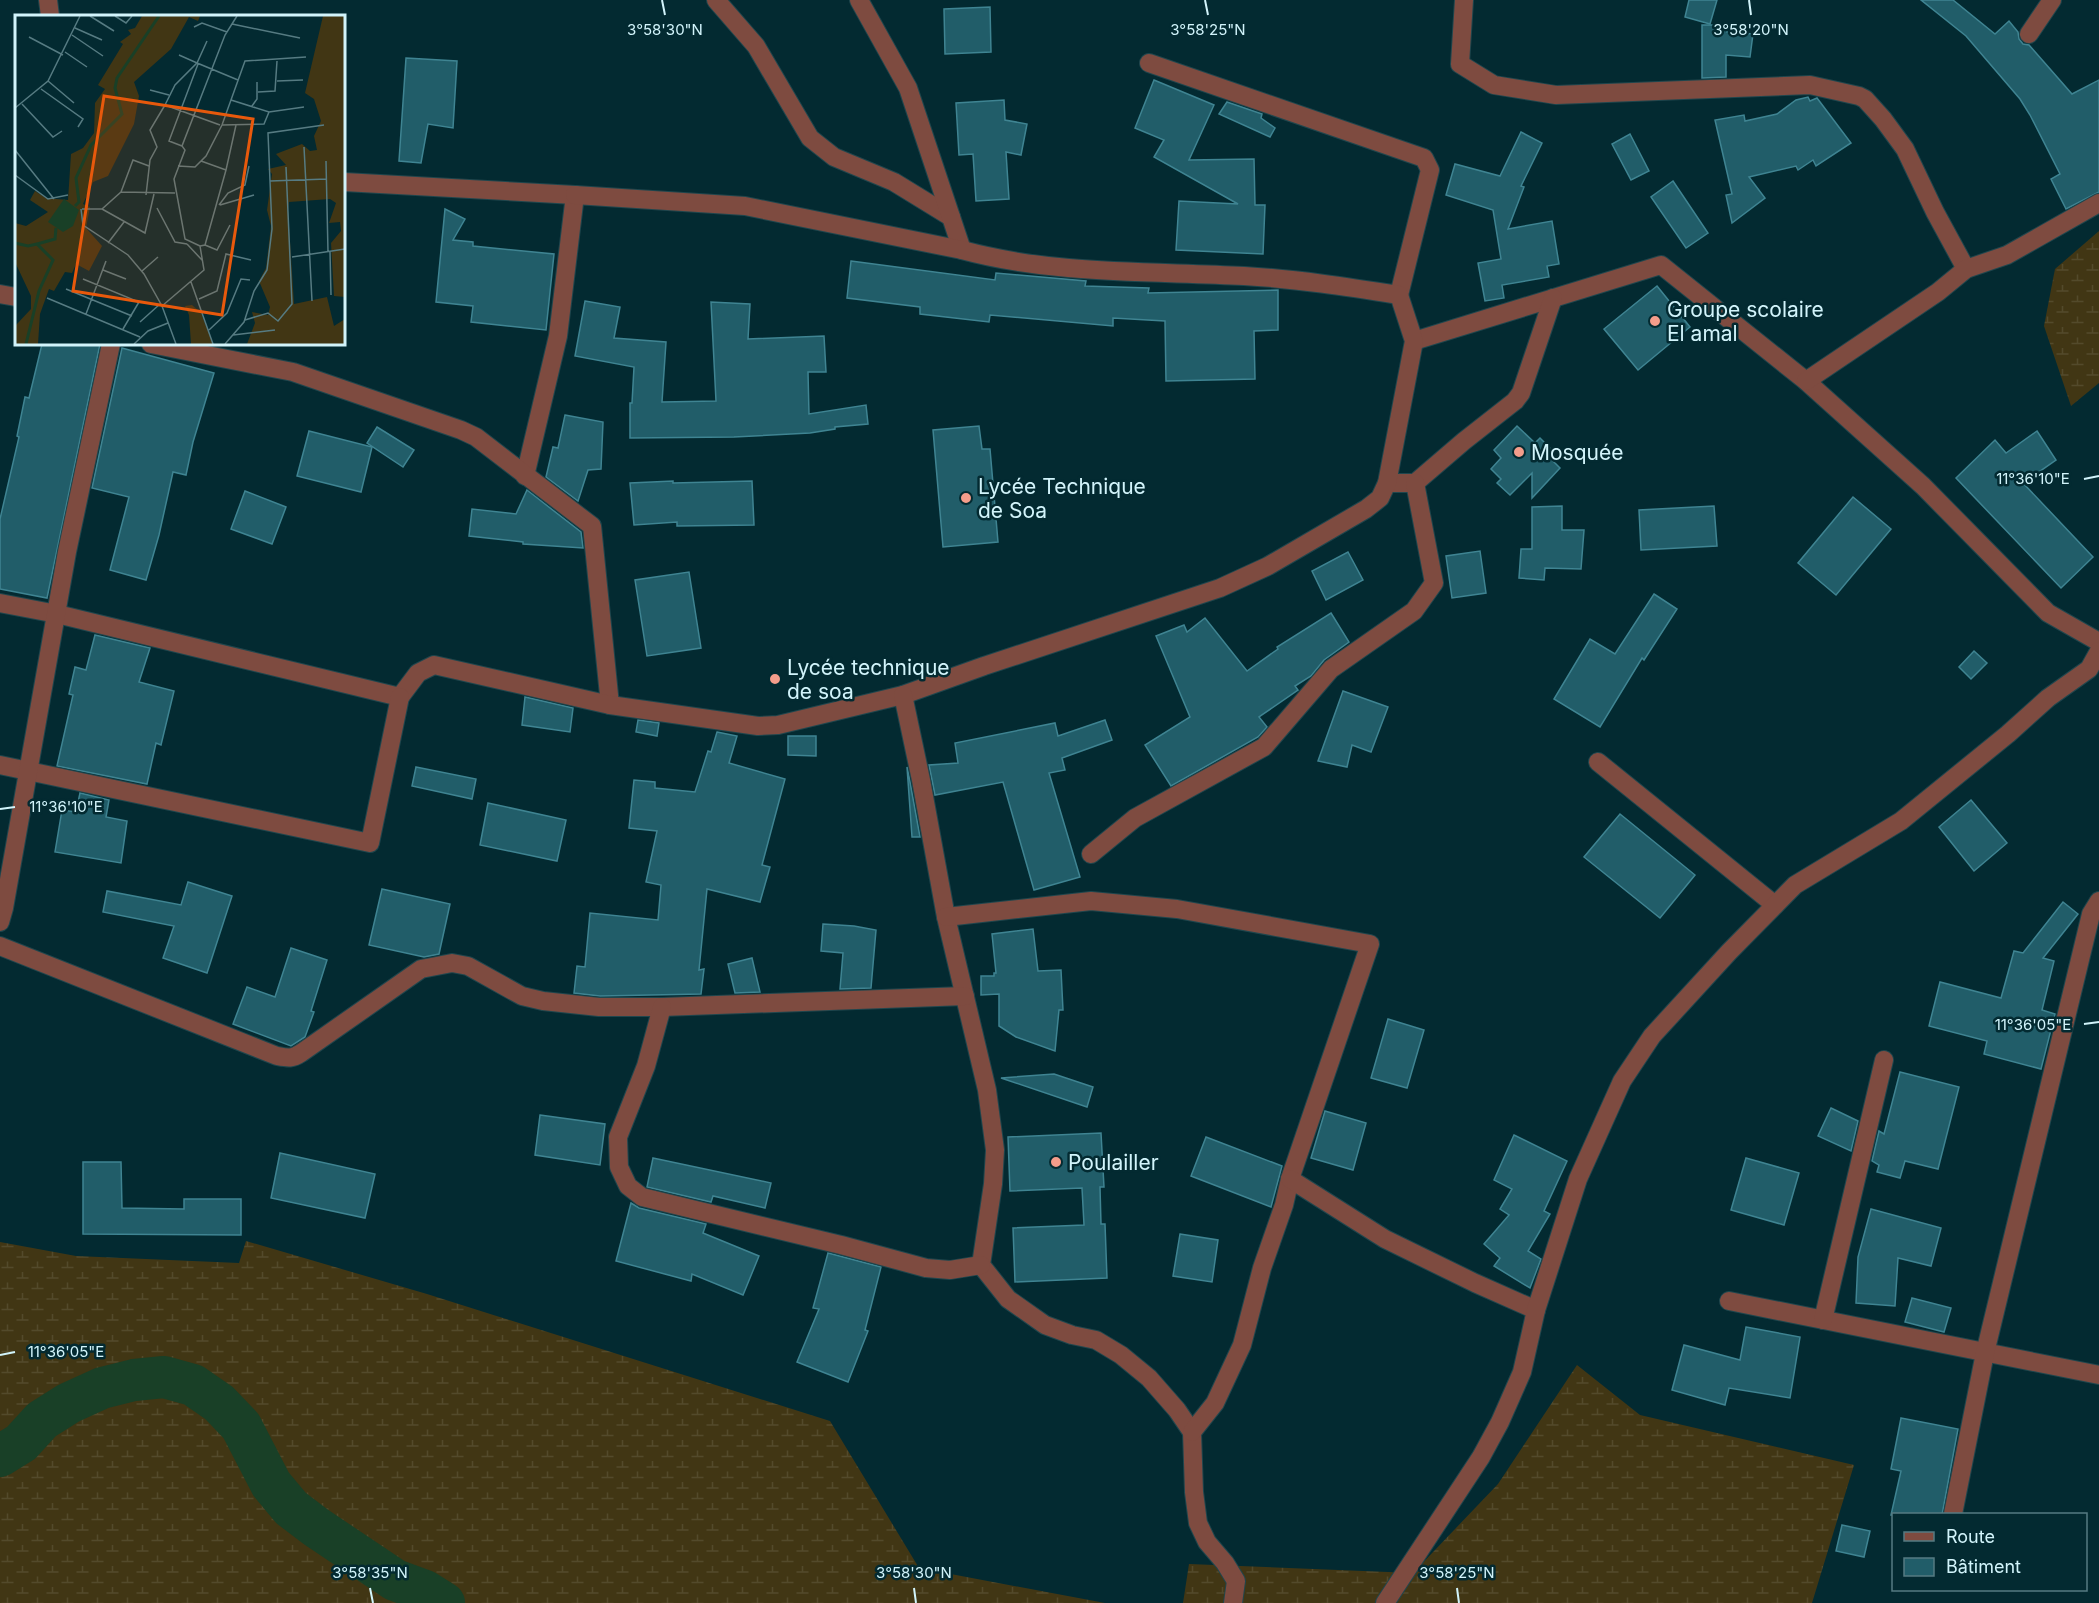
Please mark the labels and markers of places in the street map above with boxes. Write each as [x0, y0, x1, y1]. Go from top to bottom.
place label: Groupe scolaire El amal [1667, 297, 1824, 346]
marker: Groupe scolaire El amal [1648, 314, 1662, 328]
place label: Mosquée [1531, 440, 1623, 465]
marker: Mosquée [1512, 445, 1526, 459]
place label: Lycée Technique de Soa [978, 474, 1146, 523]
marker: Lycée Technique de Soa [959, 491, 973, 505]
place label: Lycée technique de soa [787, 655, 950, 704]
marker: Lycée technique de soa [768, 672, 782, 686]
place label: Poulailler [1068, 1150, 1159, 1175]
marker: Poulailler [1049, 1155, 1063, 1169]

